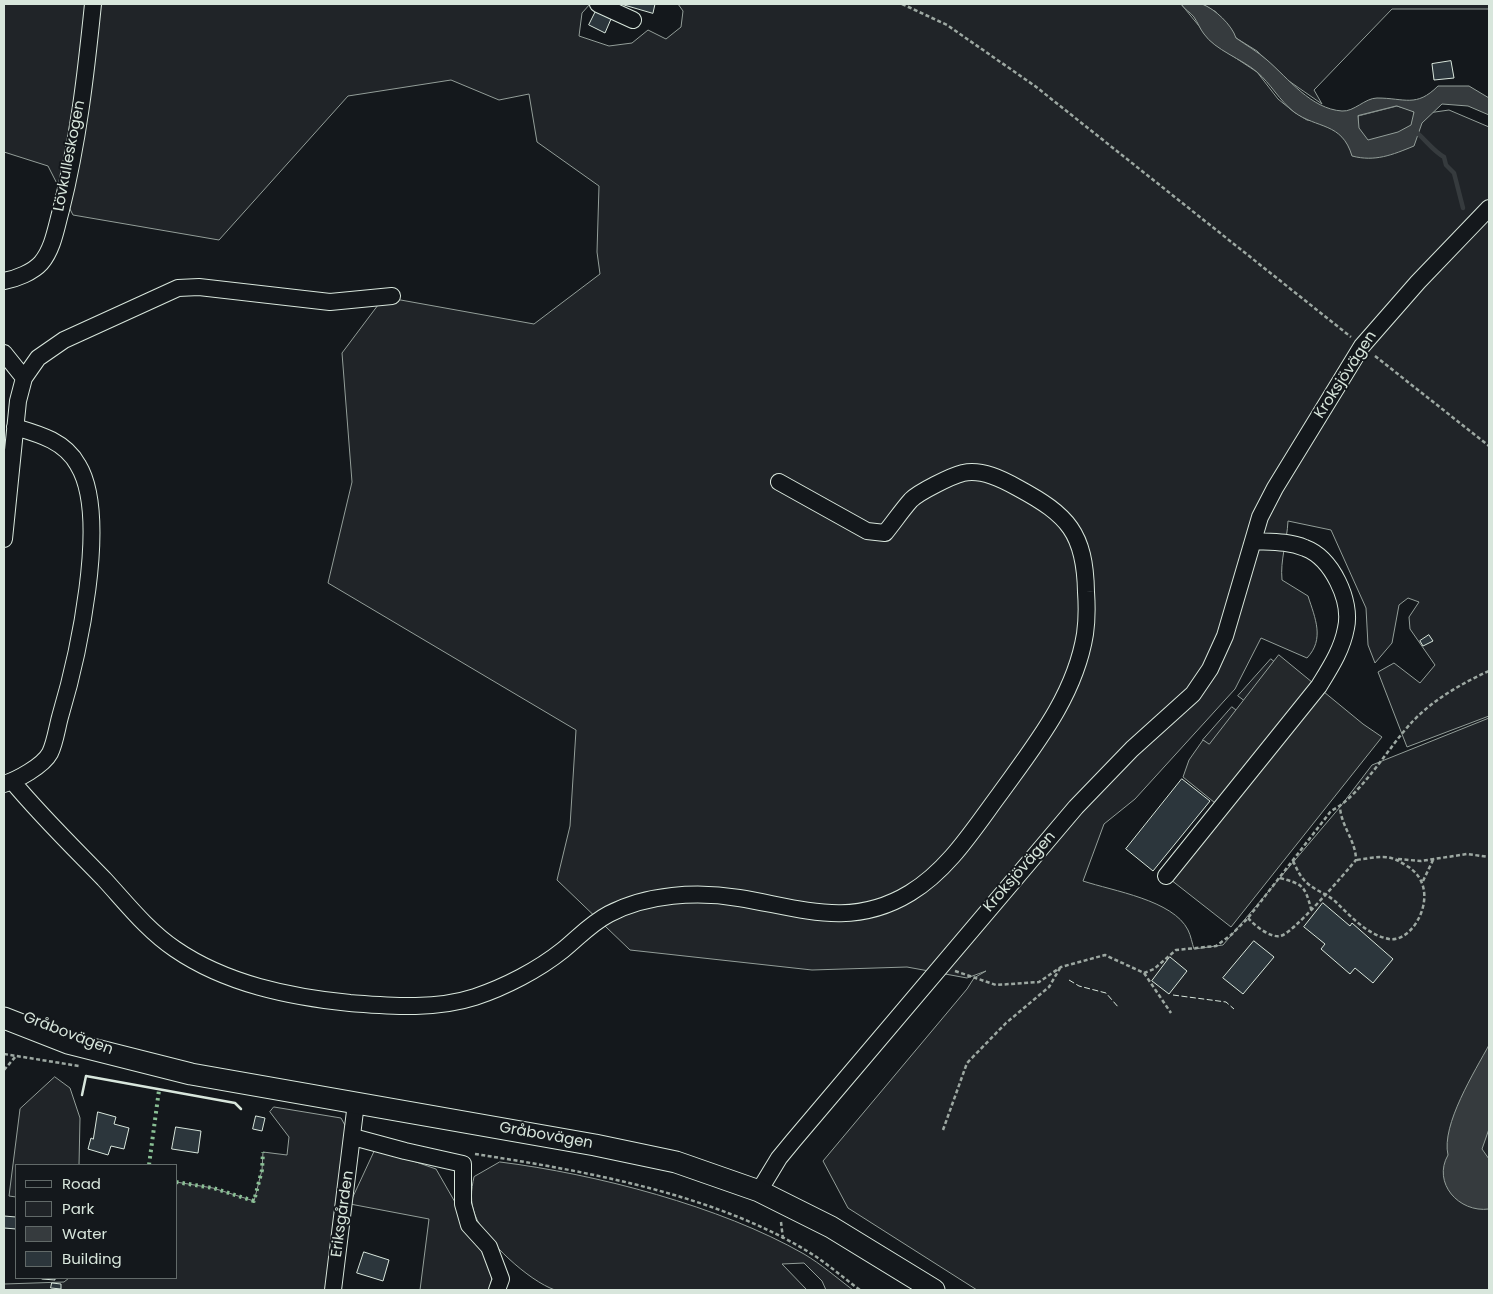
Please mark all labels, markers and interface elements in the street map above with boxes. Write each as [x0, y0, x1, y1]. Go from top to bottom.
street label: Lövkulleskogen [50, 99, 90, 213]
street label: Kroksjövägen [1311, 328, 1381, 422]
street label: Kroksjövägen [980, 828, 1060, 916]
street label: Gråbovägen [21, 1009, 115, 1059]
street label: Gråbovägen [498, 1119, 594, 1153]
legend [15, 1164, 178, 1279]
street label: Eriksgården [328, 1169, 358, 1259]
text: Road [62, 1173, 101, 1194]
text: Park [62, 1198, 94, 1219]
text: Water [62, 1223, 107, 1244]
text: Building [62, 1248, 122, 1269]

